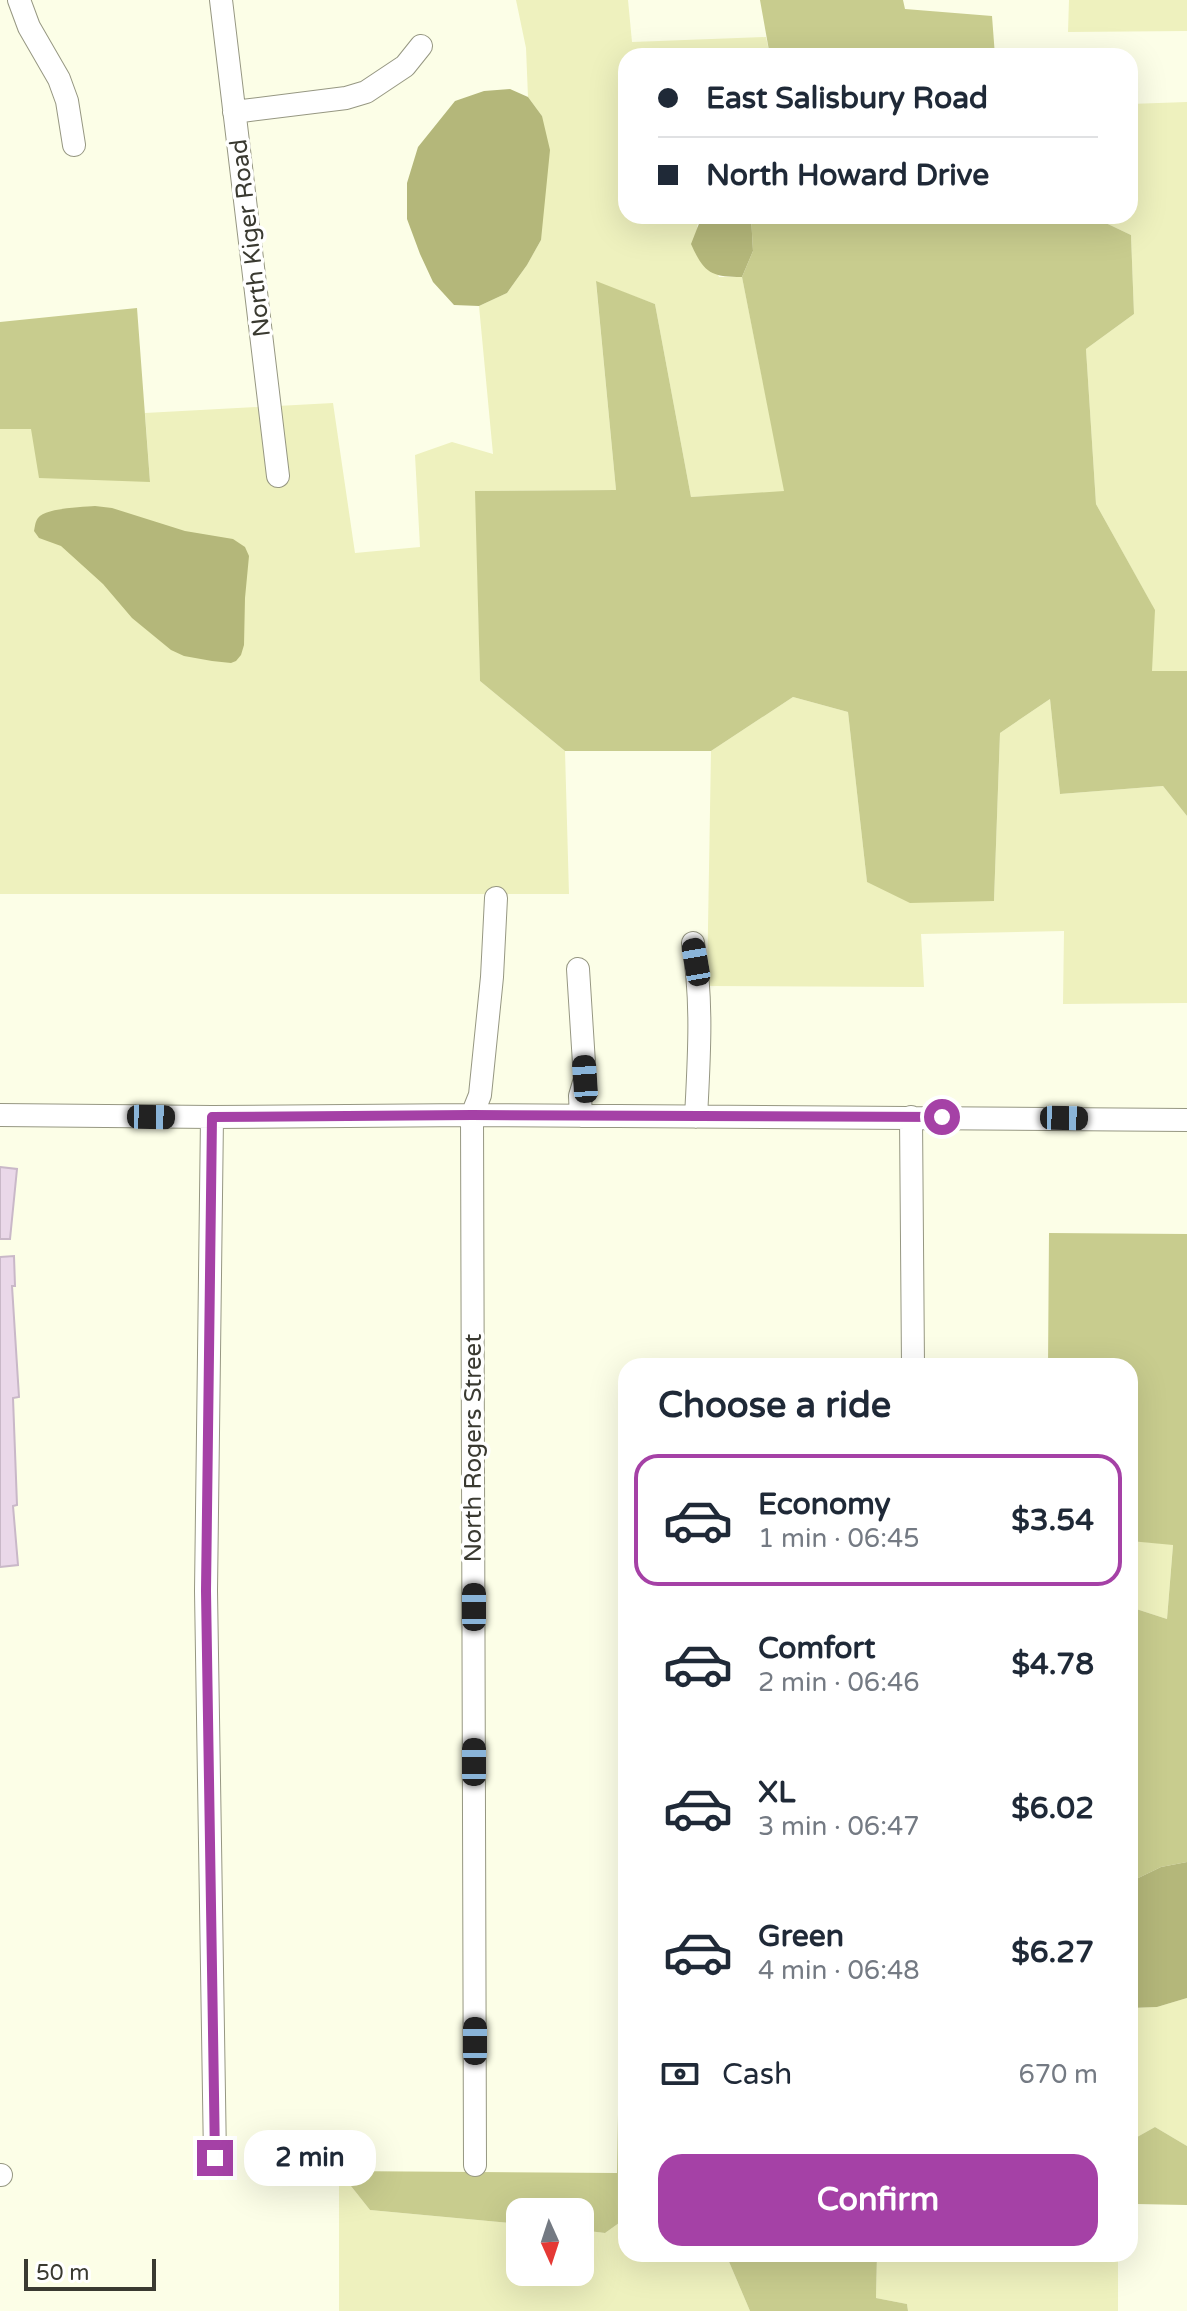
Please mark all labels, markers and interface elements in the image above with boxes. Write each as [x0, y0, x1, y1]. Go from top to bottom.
text: East Salisbury Road [706, 80, 988, 117]
street label: North Kiger Road [224, 137, 277, 339]
text: North Howard Drive [706, 157, 989, 194]
car [680, 936, 712, 988]
car [571, 1054, 599, 1104]
route start [924, 1099, 960, 1135]
car [127, 1105, 175, 1129]
car [1040, 1106, 1088, 1130]
street label: North Rogers Street [459, 1334, 488, 1562]
text: Choose a ride [658, 1384, 891, 1427]
icon: car [662, 1484, 734, 1556]
text: Economy [758, 1486, 891, 1523]
text: $3.54 [1011, 1502, 1094, 1539]
text: 1 min · 06:45 [758, 1523, 920, 1554]
car [462, 1583, 486, 1631]
icon: car [662, 1628, 734, 1700]
text: Comfort [758, 1630, 876, 1667]
text: $4.78 [1012, 1646, 1094, 1683]
text: 2 min · 06:46 [758, 1667, 920, 1698]
car [462, 1738, 486, 1786]
icon: car [662, 1772, 734, 1844]
text: XL [758, 1774, 795, 1811]
text: $6.02 [1011, 1790, 1094, 1827]
text: 3 min · 06:47 [758, 1811, 920, 1842]
icon: car [662, 1916, 734, 1988]
text: Green [758, 1918, 844, 1955]
text: $6.27 [1011, 1934, 1094, 1971]
text: 4 min · 06:48 [758, 1955, 920, 1986]
car [463, 2017, 487, 2065]
icon: cash [658, 2052, 702, 2096]
text: Cash [722, 2056, 792, 2093]
text: 670 m [1018, 2059, 1098, 2090]
callout: 2 min [243, 2130, 375, 2186]
route end [197, 2140, 233, 2176]
text: 2 min [275, 2142, 345, 2173]
button: Confirm [658, 2154, 1098, 2246]
north arrow [506, 2198, 594, 2286]
map controls [506, 2198, 594, 2286]
scale bar [24, 2255, 156, 2291]
text: 50 m [36, 2260, 90, 2286]

